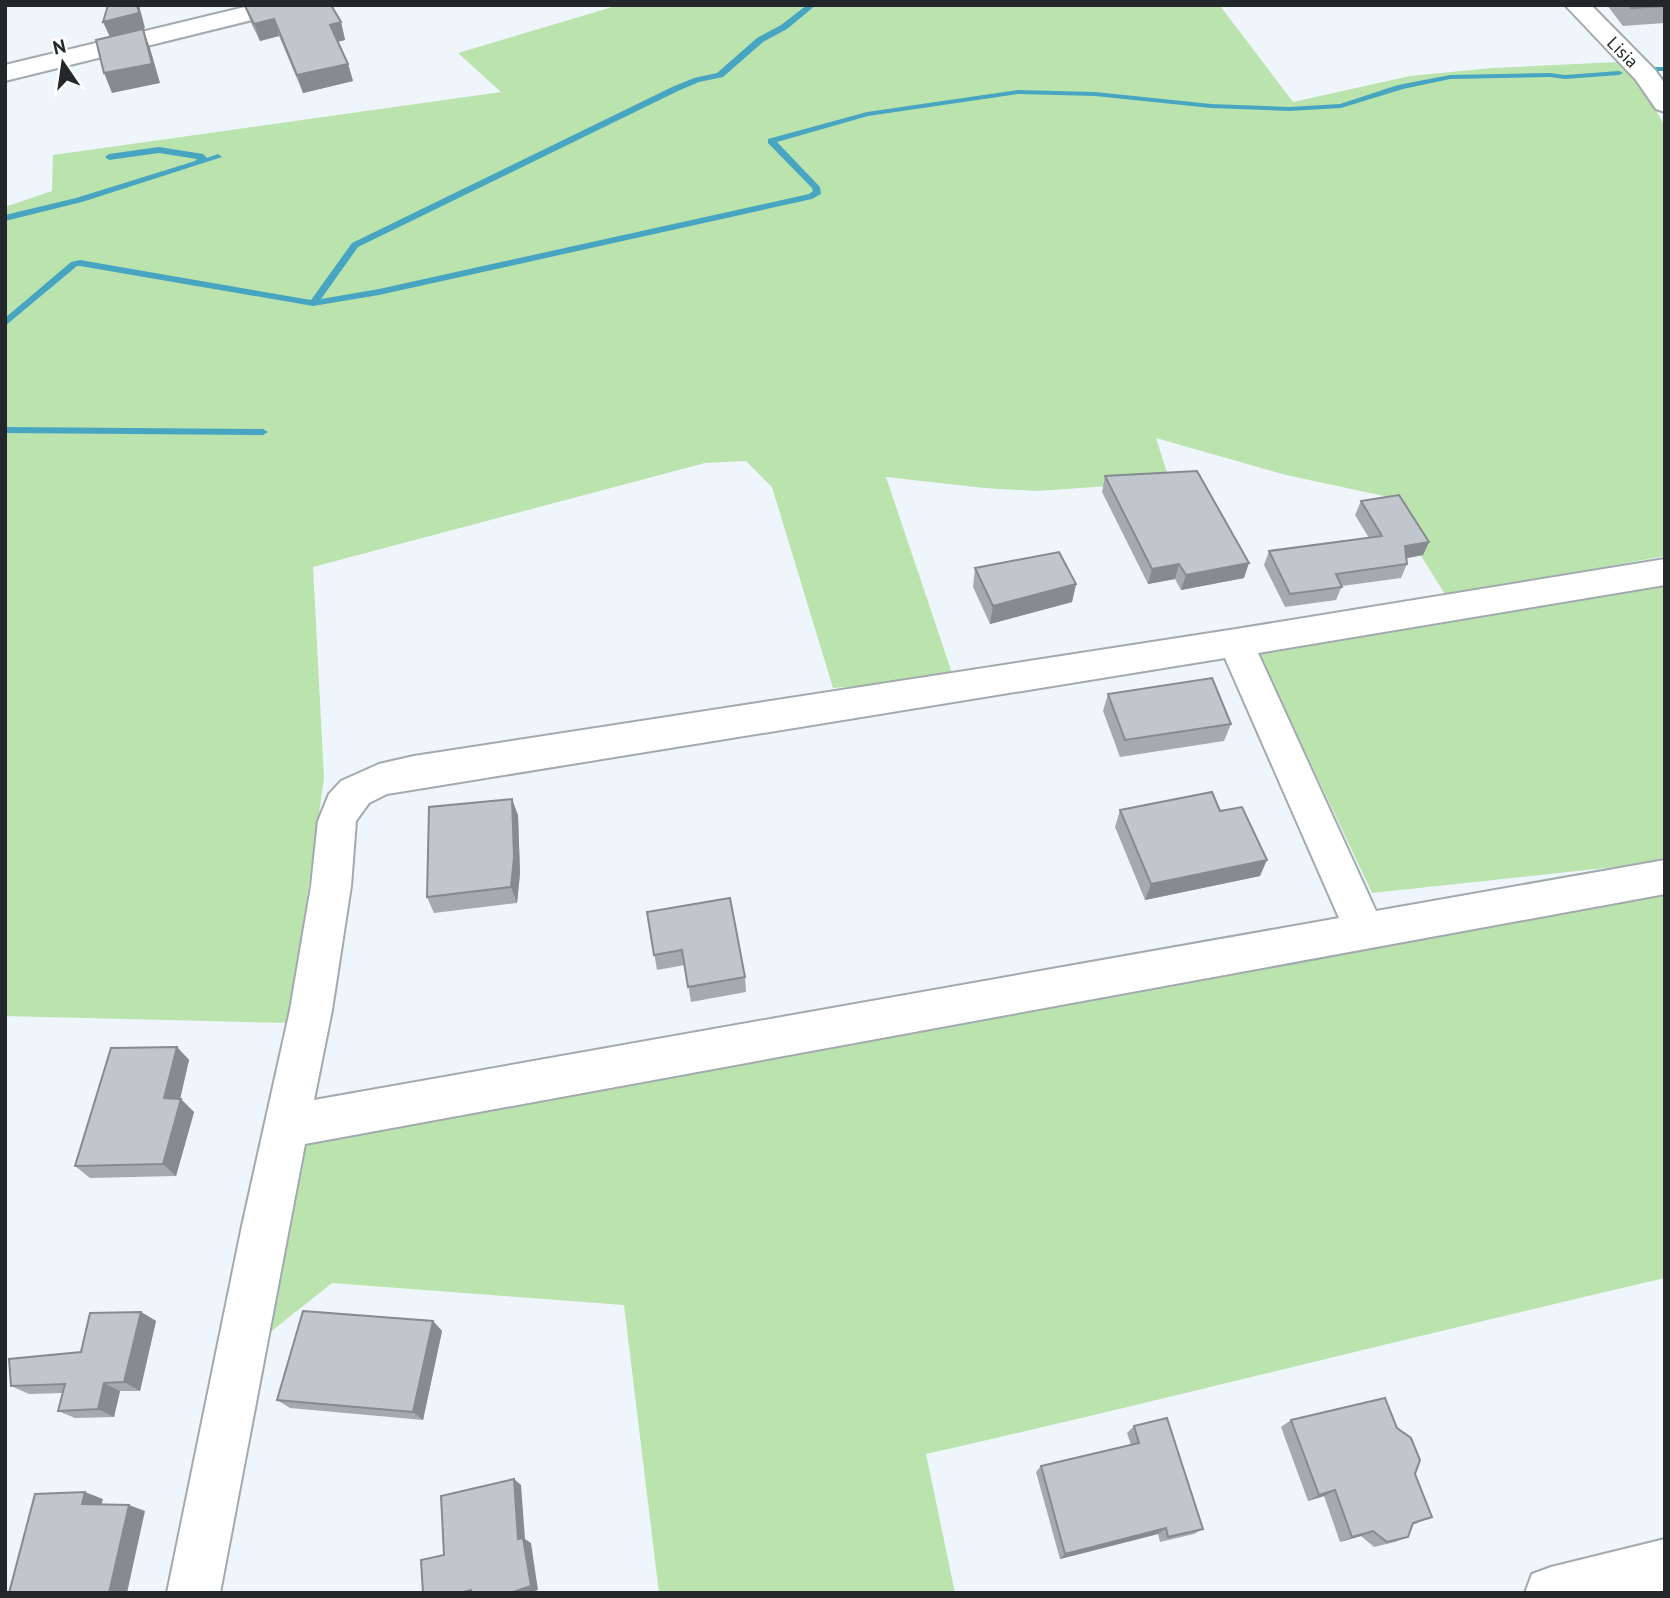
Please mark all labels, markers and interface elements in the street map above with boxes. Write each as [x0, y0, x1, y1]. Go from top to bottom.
north arrow [28, 28, 98, 98]
street label: Lisia [1602, 31, 1644, 73]
text: N [50, 33, 68, 60]

